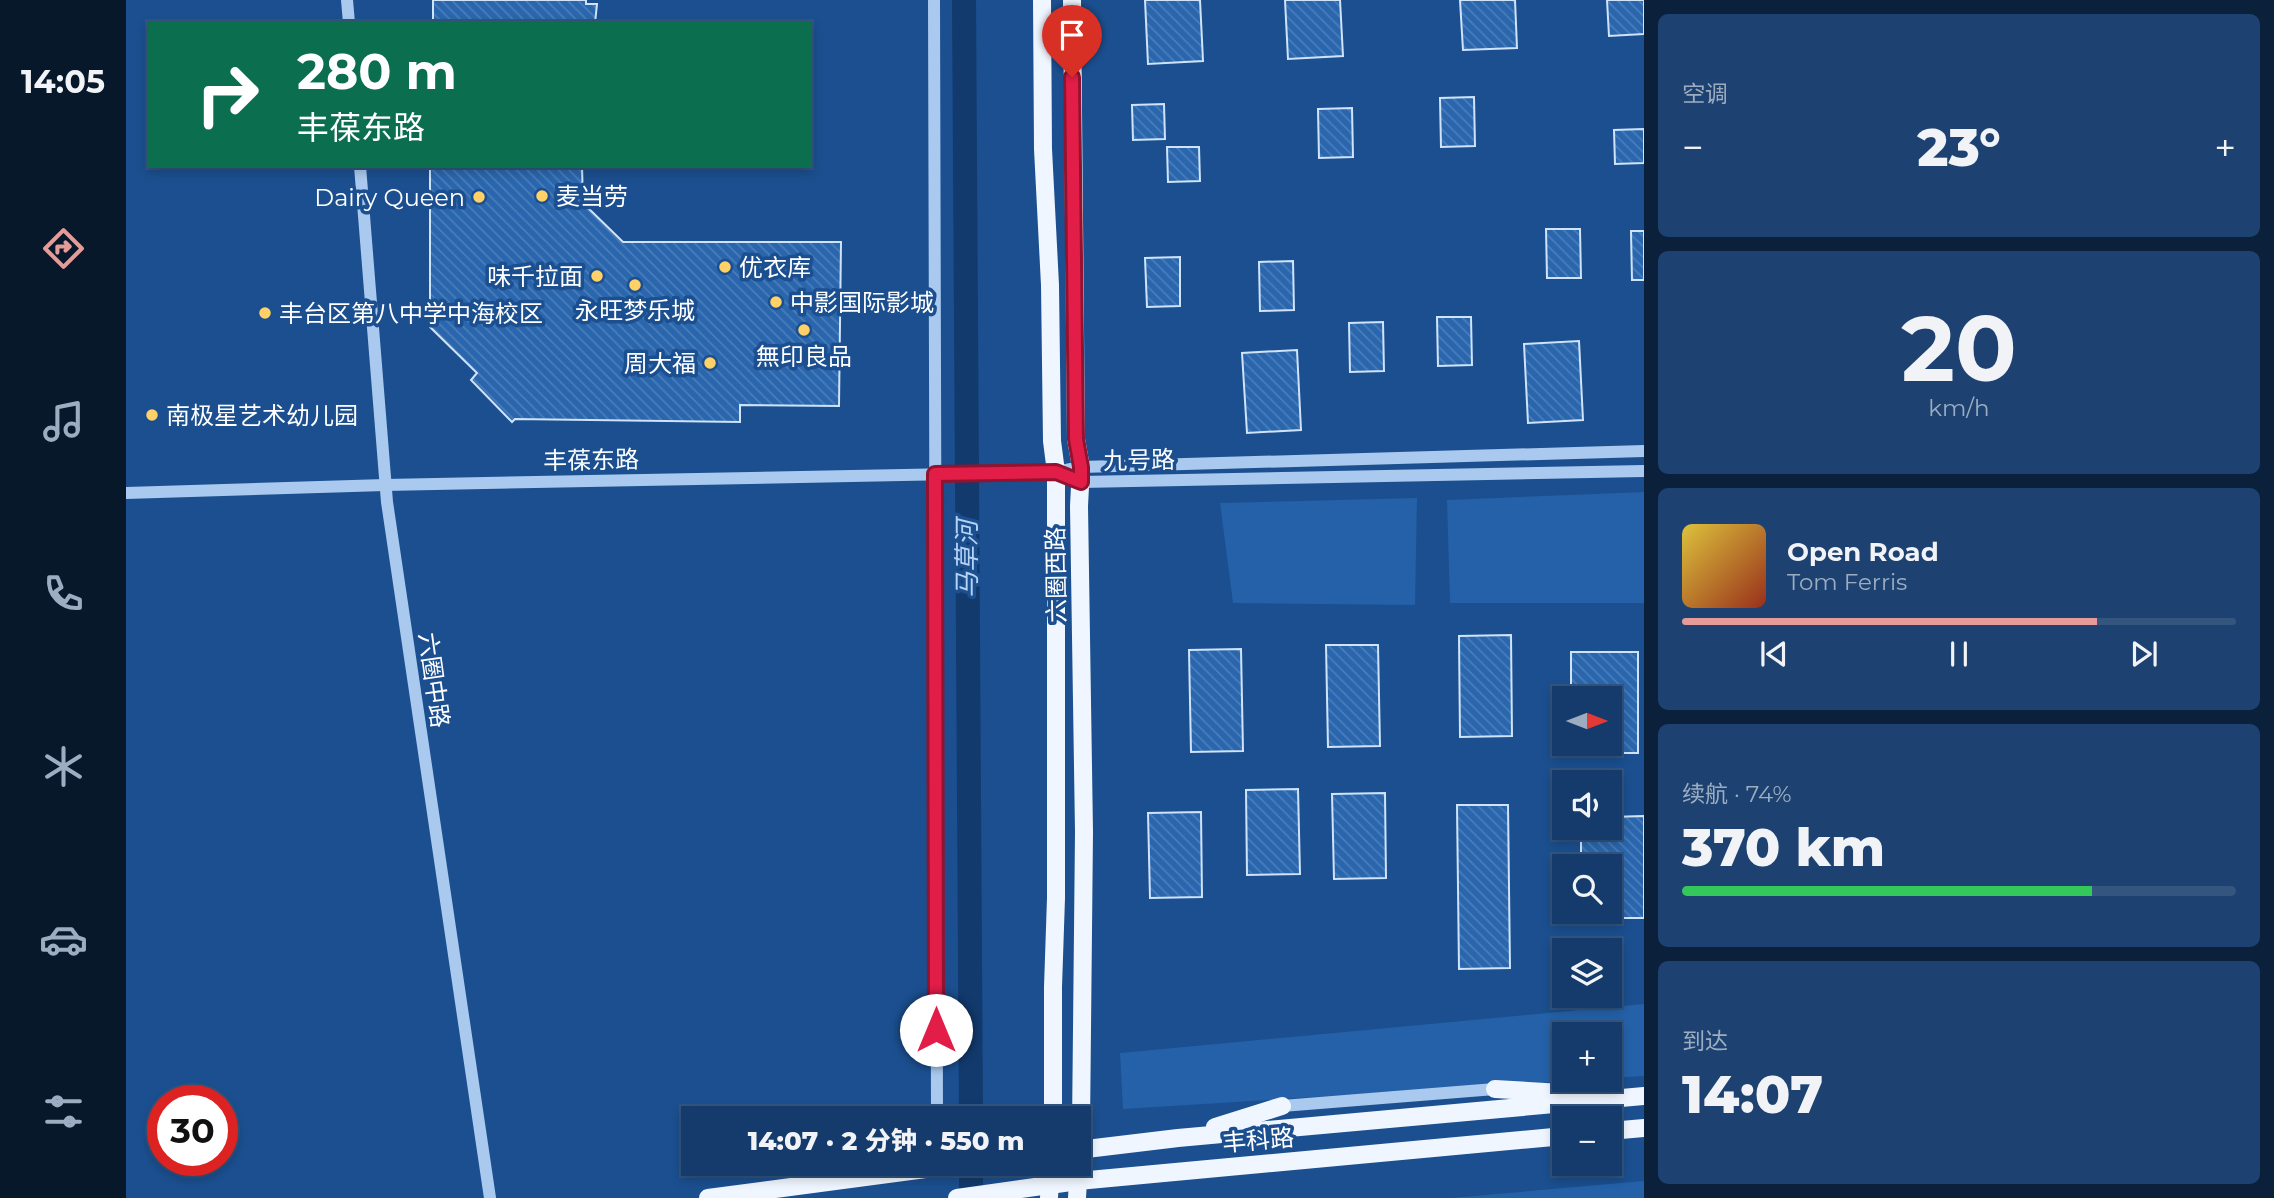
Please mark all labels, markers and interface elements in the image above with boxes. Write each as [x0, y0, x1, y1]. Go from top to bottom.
pin [1042, 5, 1102, 77]
icon: arrive [1053, 16, 1091, 54]
text: 280 m [297, 42, 457, 101]
icon: right [182, 49, 273, 140]
text: 14:05 [21, 62, 105, 101]
text: 空调 [1682, 80, 1728, 108]
text: 丰葆东路 [297, 108, 425, 147]
text: 23° [1917, 116, 2001, 179]
text: − [1682, 124, 1704, 171]
text: + [2214, 124, 2236, 171]
place label: 麦当劳 [556, 182, 628, 211]
place label: Dairy Queen [314, 183, 465, 212]
marker: 麦当劳 [534, 188, 550, 204]
marker: Dairy Queen [471, 189, 487, 205]
icon: directions [39, 224, 88, 273]
place label: 优衣库 [739, 253, 811, 282]
marker: 优衣库 [717, 259, 733, 275]
place label: 味千拉面 [487, 262, 583, 291]
marker: 味千拉面 [589, 268, 605, 284]
marker: 永旺梦乐城 [627, 277, 643, 293]
place label: 中影国际影城 [790, 288, 934, 317]
text: 20 [1901, 293, 2017, 404]
marker: 中影国际影城 [768, 294, 784, 310]
place label: 永旺梦乐城 [575, 296, 695, 325]
place label: 丰台区第八中学中海校区 [279, 299, 543, 328]
marker: 丰台区第八中学中海校区 [257, 305, 273, 321]
marker: 無印良品 [796, 322, 812, 338]
place label: 無印良品 [756, 342, 852, 371]
place label: 周大福 [624, 349, 696, 378]
marker: 周大福 [702, 355, 718, 371]
text: km/h [1928, 394, 1990, 422]
icon: music [39, 397, 88, 446]
place label: 南极星艺术幼儿园 [166, 401, 358, 430]
marker: 南极星艺术幼儿园 [144, 407, 160, 423]
street label: 丰葆东路 [543, 445, 639, 475]
street label: 九号路 [1103, 445, 1175, 475]
water label: 马草河 [951, 515, 983, 598]
street label: 六圈西路 [1041, 527, 1071, 623]
text: Open Road [1787, 536, 1939, 568]
text: Tom Ferris [1787, 568, 1907, 596]
icon: phone [39, 569, 88, 618]
street label: 六圈中路 [413, 630, 455, 730]
icon: previous [1755, 635, 1793, 673]
icon: pause [1940, 635, 1978, 673]
icon: next [2125, 635, 2163, 673]
north arrow [1552, 686, 1622, 756]
map controls [1552, 686, 1622, 1176]
icon: climate [39, 742, 88, 791]
button: sound [1552, 770, 1622, 840]
text: 续航 · 74% [1682, 780, 1791, 808]
text: 370 km [1682, 816, 1885, 879]
button: search [1552, 854, 1622, 924]
icon: car [39, 915, 88, 964]
button: layers [1552, 938, 1622, 1008]
position arrow [899, 993, 973, 1067]
button: + [1552, 1022, 1622, 1092]
text: 到达 [1682, 1027, 1728, 1055]
text: 14:07 [1682, 1063, 1823, 1126]
speed limit sign: 30 [147, 1085, 238, 1176]
icon: filters [39, 1087, 88, 1136]
button: − [1552, 1106, 1622, 1176]
street label: 丰科路 [1221, 1122, 1295, 1158]
text: 14:07 · 2 分钟 · 550 m [748, 1125, 1024, 1157]

